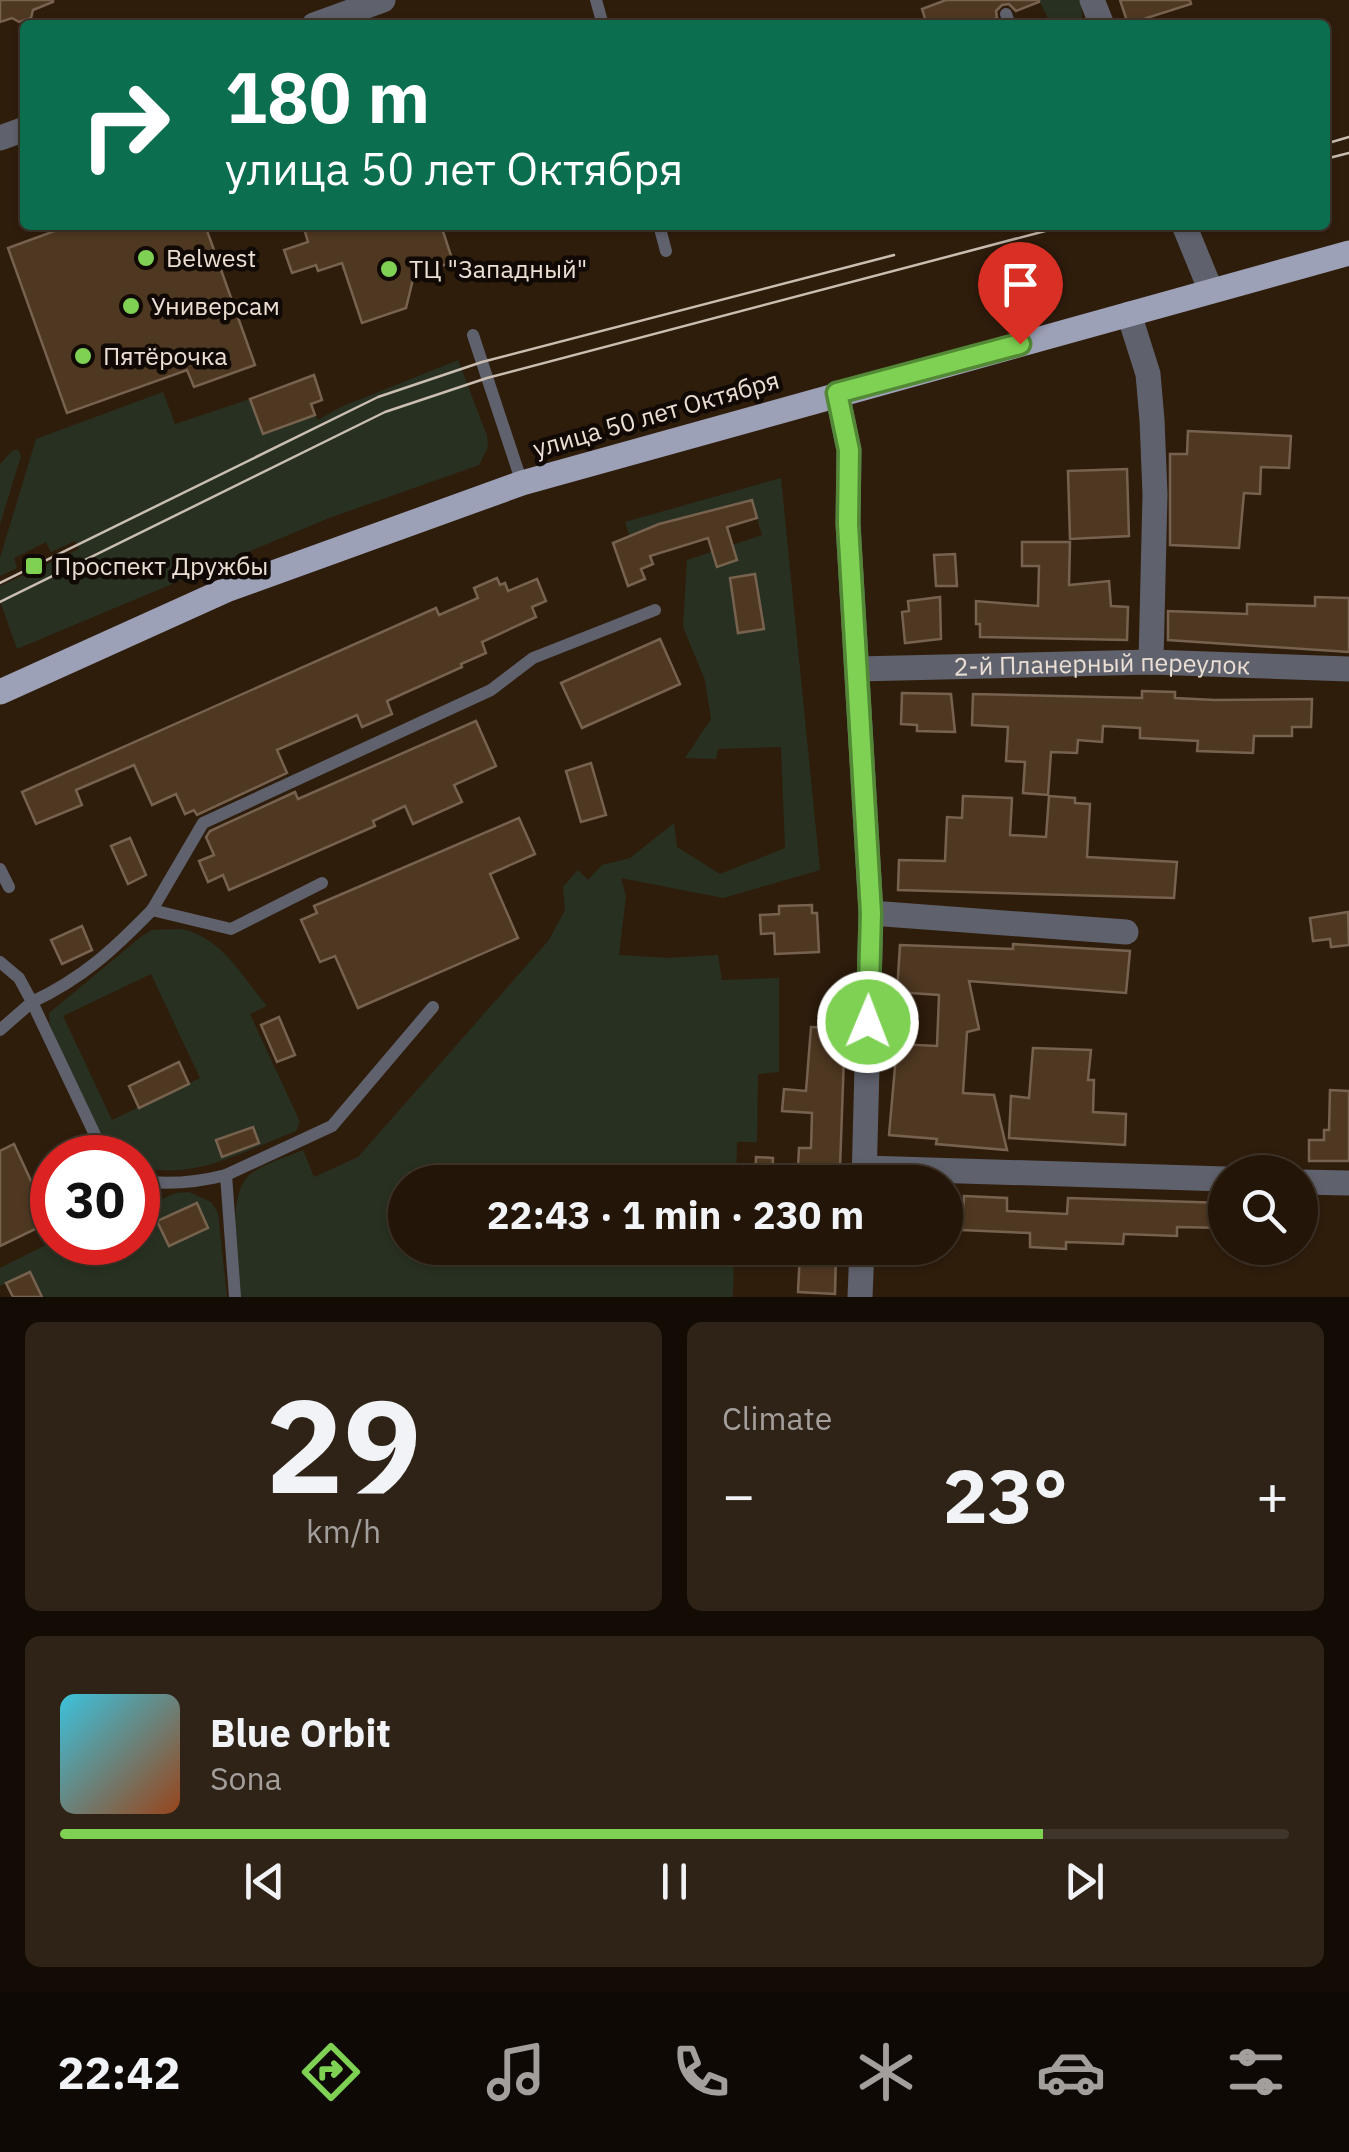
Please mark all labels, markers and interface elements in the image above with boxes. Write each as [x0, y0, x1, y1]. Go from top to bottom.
text: 180 m [225, 51, 430, 142]
icon: right [60, 60, 190, 190]
text: улица 50 лет Октября [225, 139, 683, 197]
place label: Belwest [166, 241, 256, 274]
pin [978, 242, 1063, 345]
marker: Belwest [135, 247, 157, 269]
place label: ТЦ "Западный" [409, 252, 587, 285]
icon: arrive [993, 257, 1048, 312]
marker: ТЦ "Западный" [378, 258, 400, 280]
place label: Универсам [151, 289, 280, 322]
marker: Универсам [120, 295, 142, 317]
place label: Пятёрочка [103, 339, 228, 372]
marker: Пятёрочка [72, 345, 94, 367]
street label: улица 50 лет Октября [529, 363, 783, 464]
place label: Проспект Дружбы [54, 549, 268, 582]
marker: Проспект Дружбы [23, 555, 45, 577]
street label: 2-й Планерный переулок [953, 645, 1251, 683]
position arrow [816, 970, 920, 1074]
speed limit sign: 30 [30, 1135, 160, 1265]
map controls [1208, 1155, 1318, 1265]
button: search [1208, 1155, 1318, 1265]
text: 22:43 · 1 min · 230 m [487, 1190, 864, 1239]
text: 29 [265, 1360, 422, 1529]
text: Climate [722, 1397, 832, 1439]
text: 23° [943, 1446, 1068, 1544]
text: − [722, 1459, 755, 1530]
text: + [1256, 1459, 1289, 1530]
text: km/h [306, 1510, 381, 1552]
text: Blue Orbit [210, 1708, 391, 1757]
text: Sona [210, 1757, 282, 1799]
icon: previous [237, 1854, 292, 1909]
icon: pause [647, 1854, 702, 1909]
icon: next [1057, 1854, 1112, 1909]
icon: directions [296, 2037, 366, 2107]
icon: music [481, 2037, 551, 2107]
icon: phone [666, 2037, 736, 2107]
icon: climate [851, 2037, 921, 2107]
icon: car [1036, 2037, 1106, 2107]
icon: filters [1221, 2037, 1291, 2107]
text: 22:42 [58, 2043, 180, 2101]

